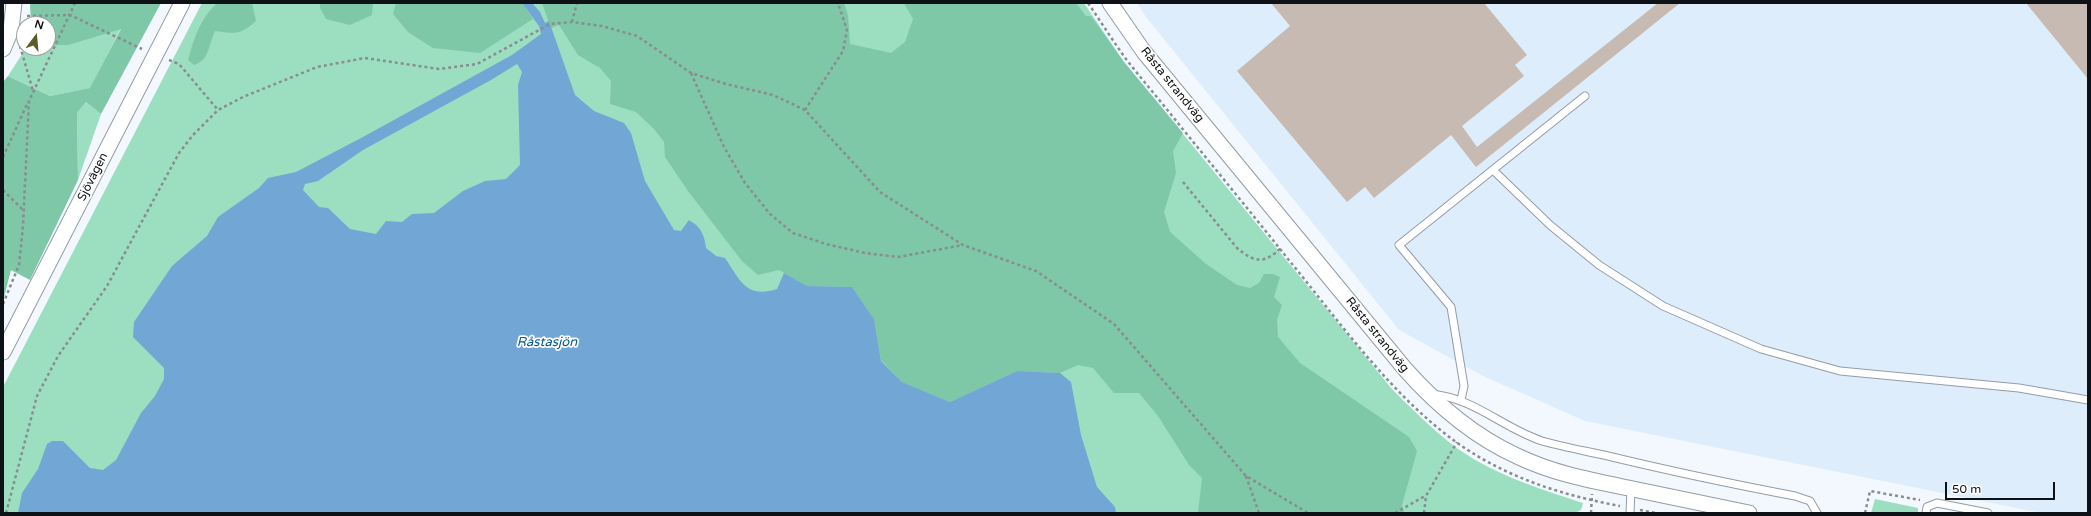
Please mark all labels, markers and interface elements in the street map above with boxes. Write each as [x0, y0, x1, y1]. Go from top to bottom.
north arrow [16, 16, 56, 56]
text: N [33, 17, 45, 32]
street label: Råsta strandväg [1137, 44, 1207, 126]
street label: Sjövägen [75, 150, 111, 204]
street label: Råsta strandväg [1342, 294, 1412, 376]
water label: Råstasjön [517, 335, 577, 351]
scale bar [1947, 474, 2057, 500]
text: 50 m [1952, 482, 1981, 496]

